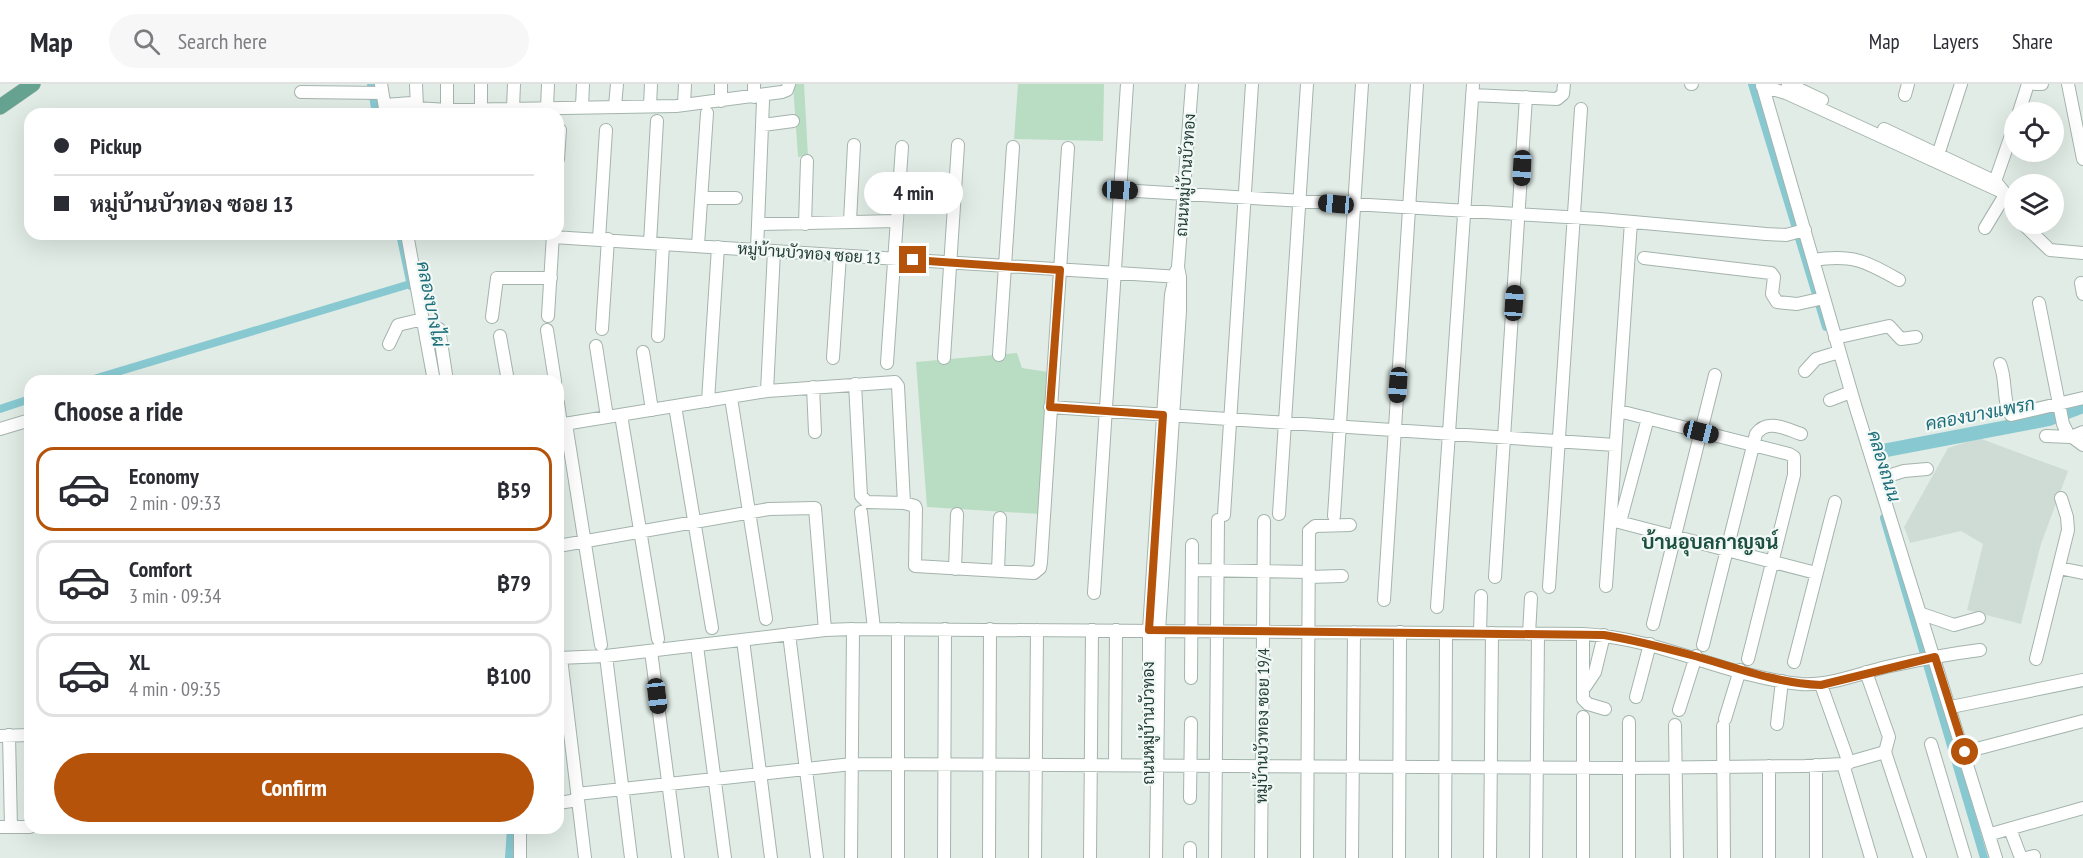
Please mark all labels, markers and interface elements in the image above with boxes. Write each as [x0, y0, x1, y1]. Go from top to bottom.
search box [109, 14, 529, 68]
text: Map [30, 23, 73, 60]
icon: search [130, 25, 163, 58]
text: Search here [178, 27, 267, 55]
text: Map [1869, 28, 1900, 55]
text: Layers [1933, 28, 1979, 55]
text: Share [2012, 28, 2053, 55]
map controls [2004, 102, 2064, 234]
button: locate [2004, 102, 2064, 162]
street label: ถนนหมู่บ้านบัวทอง [1171, 113, 1201, 238]
text: Pickup [90, 132, 142, 160]
car [1512, 150, 1532, 186]
callout: 4 min [864, 173, 962, 215]
button: layers [2004, 174, 2064, 234]
text: 4 min [893, 180, 934, 206]
car [1102, 180, 1138, 200]
text: หมู่บ้านบัวทอง ซอย 13 [90, 190, 294, 218]
car [1317, 193, 1355, 215]
street label: หมู่บ้านบัวทอง ซอย 13 [737, 238, 881, 270]
route end [899, 246, 926, 273]
water label: คลองบางไผ่ [412, 259, 452, 350]
car [1504, 284, 1524, 322]
car [1388, 366, 1408, 404]
water label: คลองบางแพรก [1923, 392, 2037, 435]
text: Choose a ride [54, 394, 183, 428]
car [1681, 419, 1721, 445]
water label: คลองถนน [1863, 427, 1906, 505]
icon: car [57, 462, 111, 516]
text: Economy [129, 462, 199, 490]
text: ฿59 [497, 476, 531, 504]
text: 2 min · 09:33 [129, 490, 221, 516]
district label: บ้านอุบลกาญจน์ [1642, 529, 1779, 557]
icon: car [57, 555, 111, 609]
text: Comfort [129, 555, 192, 583]
text: ฿79 [497, 569, 531, 597]
text: 3 min · 09:34 [129, 583, 221, 609]
icon: car [57, 648, 111, 702]
text: XL [129, 648, 150, 676]
street label: หมู่บ้านบัวทอง ซอย 19/4 [1251, 648, 1275, 804]
street label: ถนนหมู่บ้านบัวทอง [1138, 661, 1160, 785]
text: ฿100 [486, 662, 531, 690]
text: 4 min · 09:35 [129, 676, 221, 702]
car [646, 677, 668, 715]
route start [1951, 738, 1978, 765]
button: Confirm [54, 753, 534, 822]

